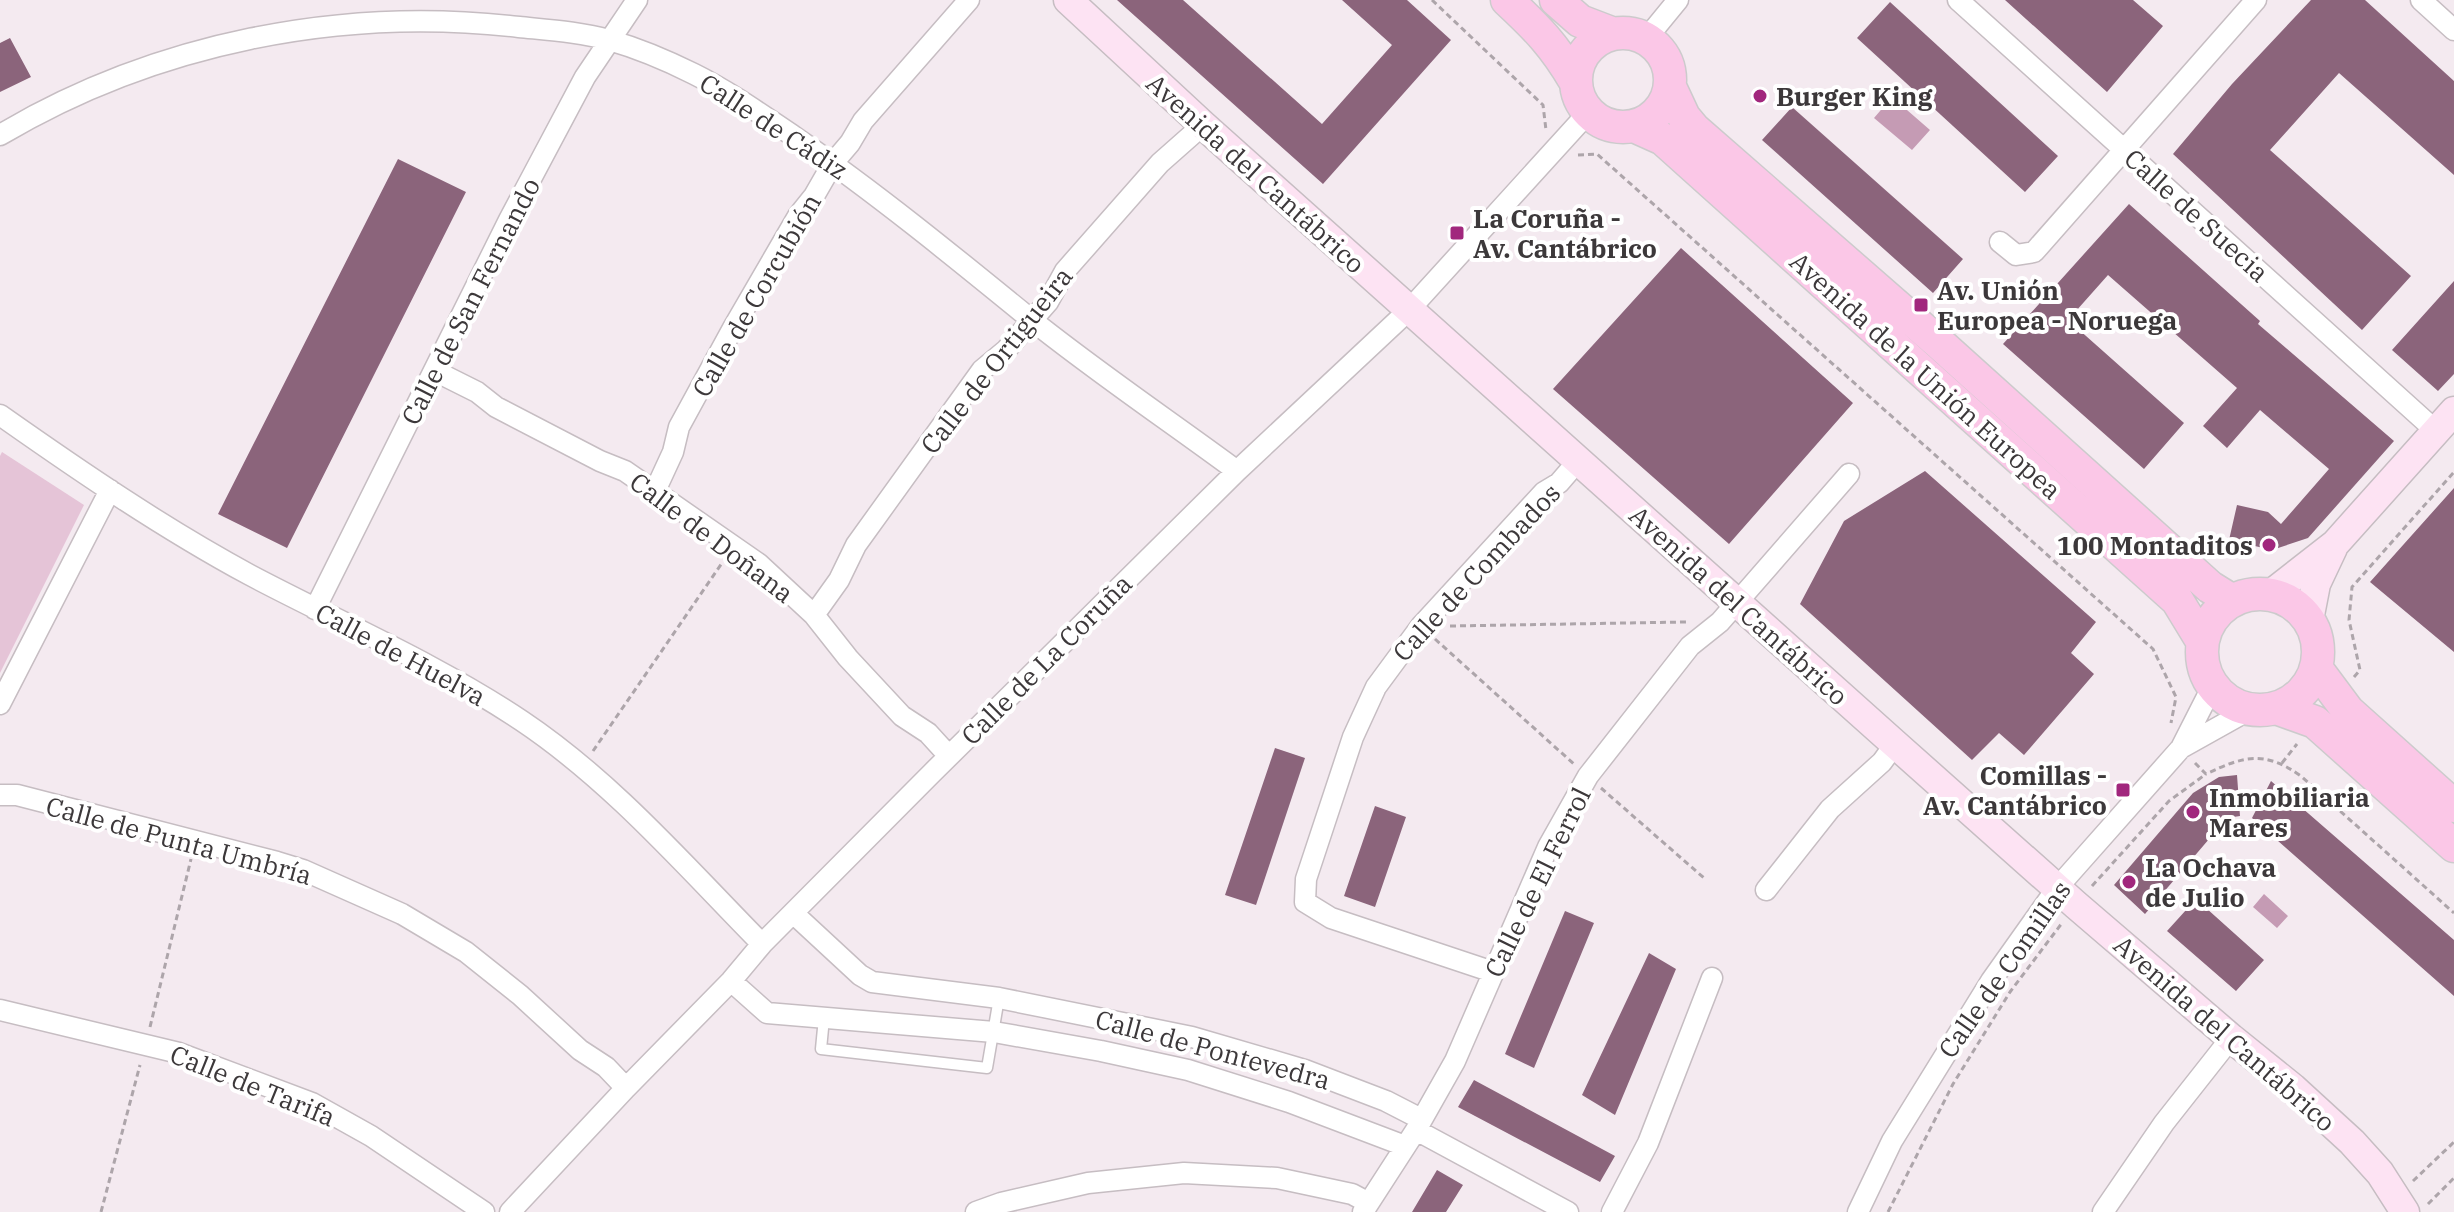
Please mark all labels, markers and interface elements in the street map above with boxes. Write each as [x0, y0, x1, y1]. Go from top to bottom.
street label: Calle de Cádiz [693, 65, 855, 187]
street label: Avenida del Cantábrico [1140, 66, 1372, 280]
place label: Burger King [1776, 79, 1933, 113]
marker: Burger King [1751, 87, 1769, 105]
street label: Calle de Suecia [2118, 141, 2276, 289]
street label: Calle de San Fernando [393, 172, 547, 430]
street label: Calle de Corcubión [684, 187, 828, 403]
place label: La Coruña - Av. Cantábrico [1473, 201, 1657, 265]
marker: La Coruña - Av. Cantábrico [1448, 224, 1466, 242]
street label: Avenida de la Unión Europea [1783, 244, 2069, 506]
street label: Calle de Ortigueira [912, 260, 1080, 460]
place label: Av. Unión Europea - Noruega [1937, 273, 2177, 337]
marker: Av. Unión Europea - Noruega [1912, 296, 1930, 314]
street label: Calle de Doñana [623, 464, 801, 610]
street label: Calle de Combados [1385, 476, 1567, 668]
street label: Avenida del Cantábrico [1623, 498, 1855, 712]
place label: 100 Montaditos [2057, 528, 2253, 562]
marker: 100 Montaditos [2260, 536, 2278, 554]
street label: Calle de La Coruña [953, 566, 1139, 752]
street label: Calle de Huelva [310, 595, 492, 713]
place label: Comillas - Av. Cantábrico [1923, 758, 2107, 822]
place label: Inmobiliaria Mares [2209, 780, 2370, 844]
street label: Calle de El Ferrol [1476, 781, 1598, 983]
marker: Comillas - Av. Cantábrico [2114, 781, 2132, 799]
street label: Calle de Punta Umbría [42, 788, 316, 892]
marker: Inmobiliaria Mares [2184, 803, 2202, 821]
place label: La Ochava de Julio [2145, 850, 2276, 914]
marker: La Ochava de Julio [2120, 873, 2138, 891]
street label: Calle de Comillas [1930, 874, 2078, 1064]
street label: Avenida del Cantábrico [2107, 927, 2343, 1139]
street label: Calle de Pontevedra [1092, 1001, 1334, 1097]
street label: Calle de Tarifa [165, 1036, 341, 1134]

